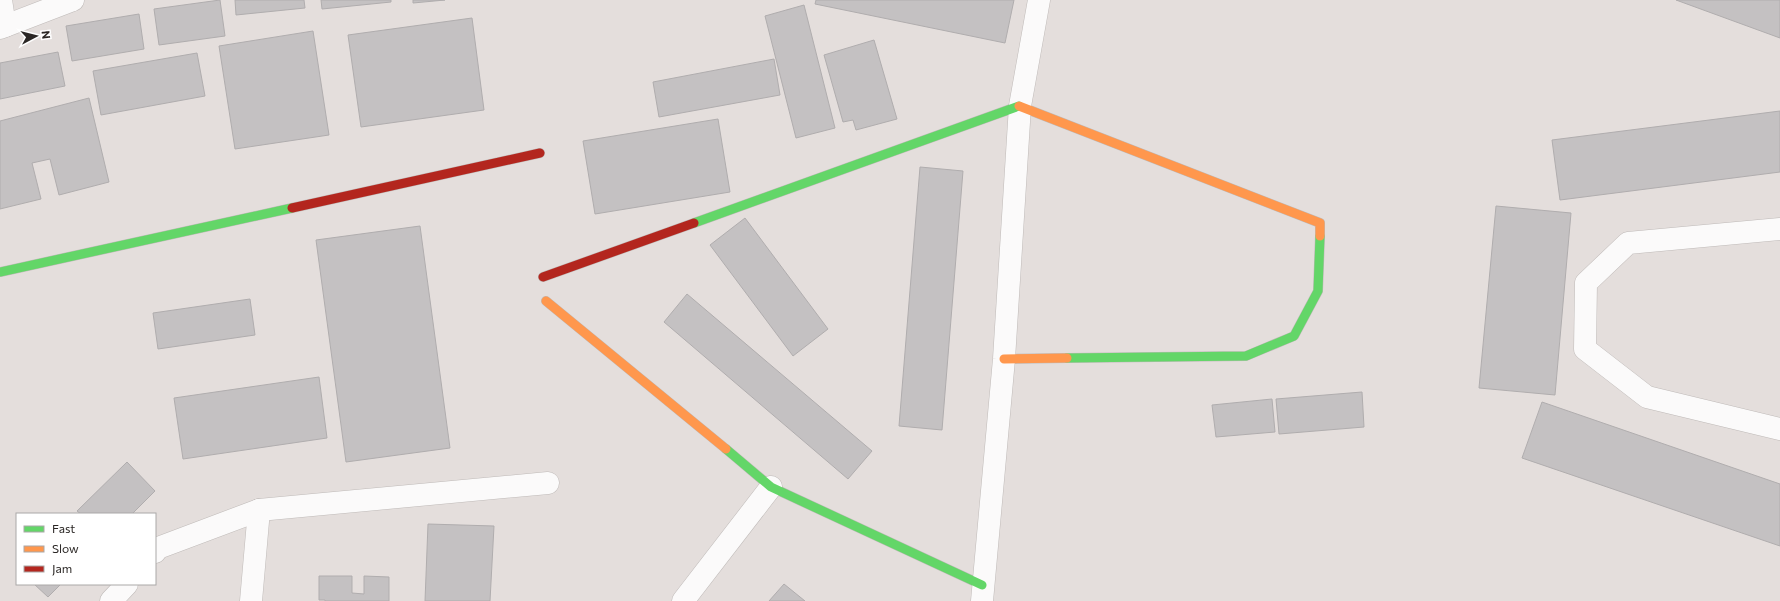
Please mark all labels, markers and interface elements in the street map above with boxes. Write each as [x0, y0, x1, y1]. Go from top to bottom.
north arrow [16, 16, 56, 56]
text: N [39, 30, 53, 40]
legend [16, 513, 156, 585]
text: Fast [52, 521, 75, 535]
text: Slow [52, 541, 79, 555]
text: Jam [52, 561, 72, 576]

